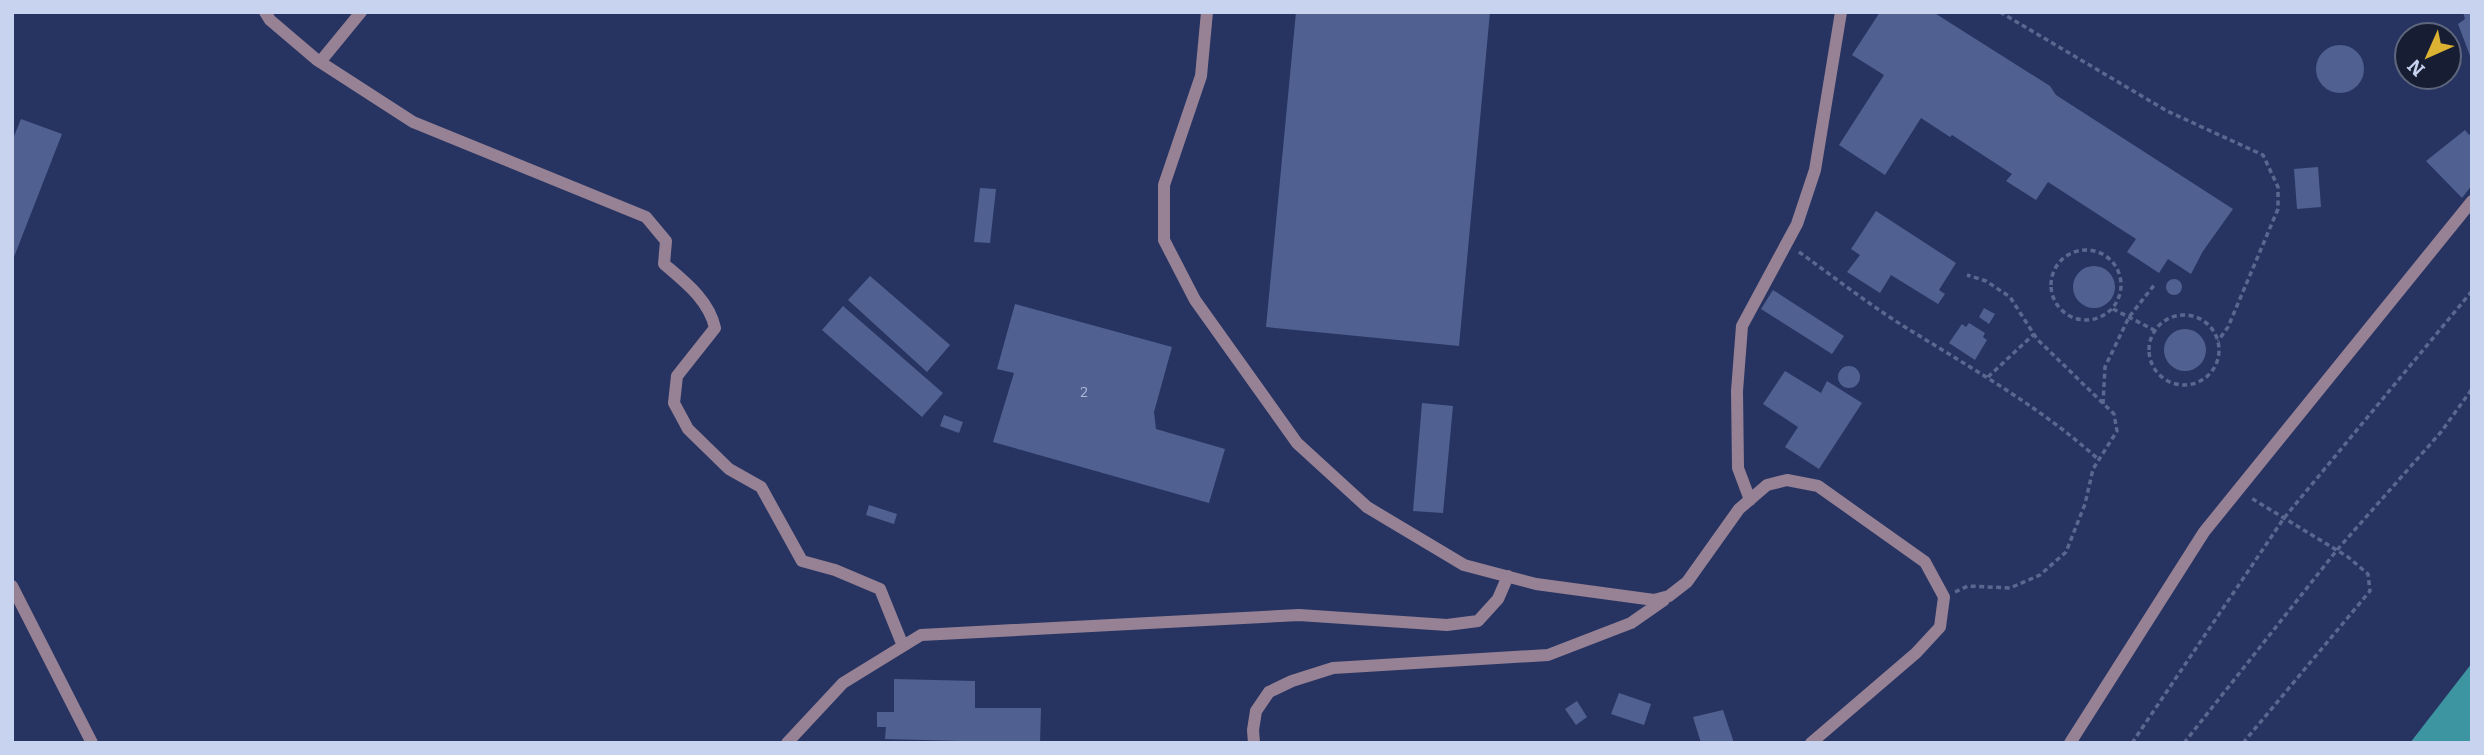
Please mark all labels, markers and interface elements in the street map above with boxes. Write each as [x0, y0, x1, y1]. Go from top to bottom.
north arrow [2393, 21, 2463, 91]
text: N [2403, 54, 2430, 81]
house number: 2 [1080, 384, 1088, 401]

